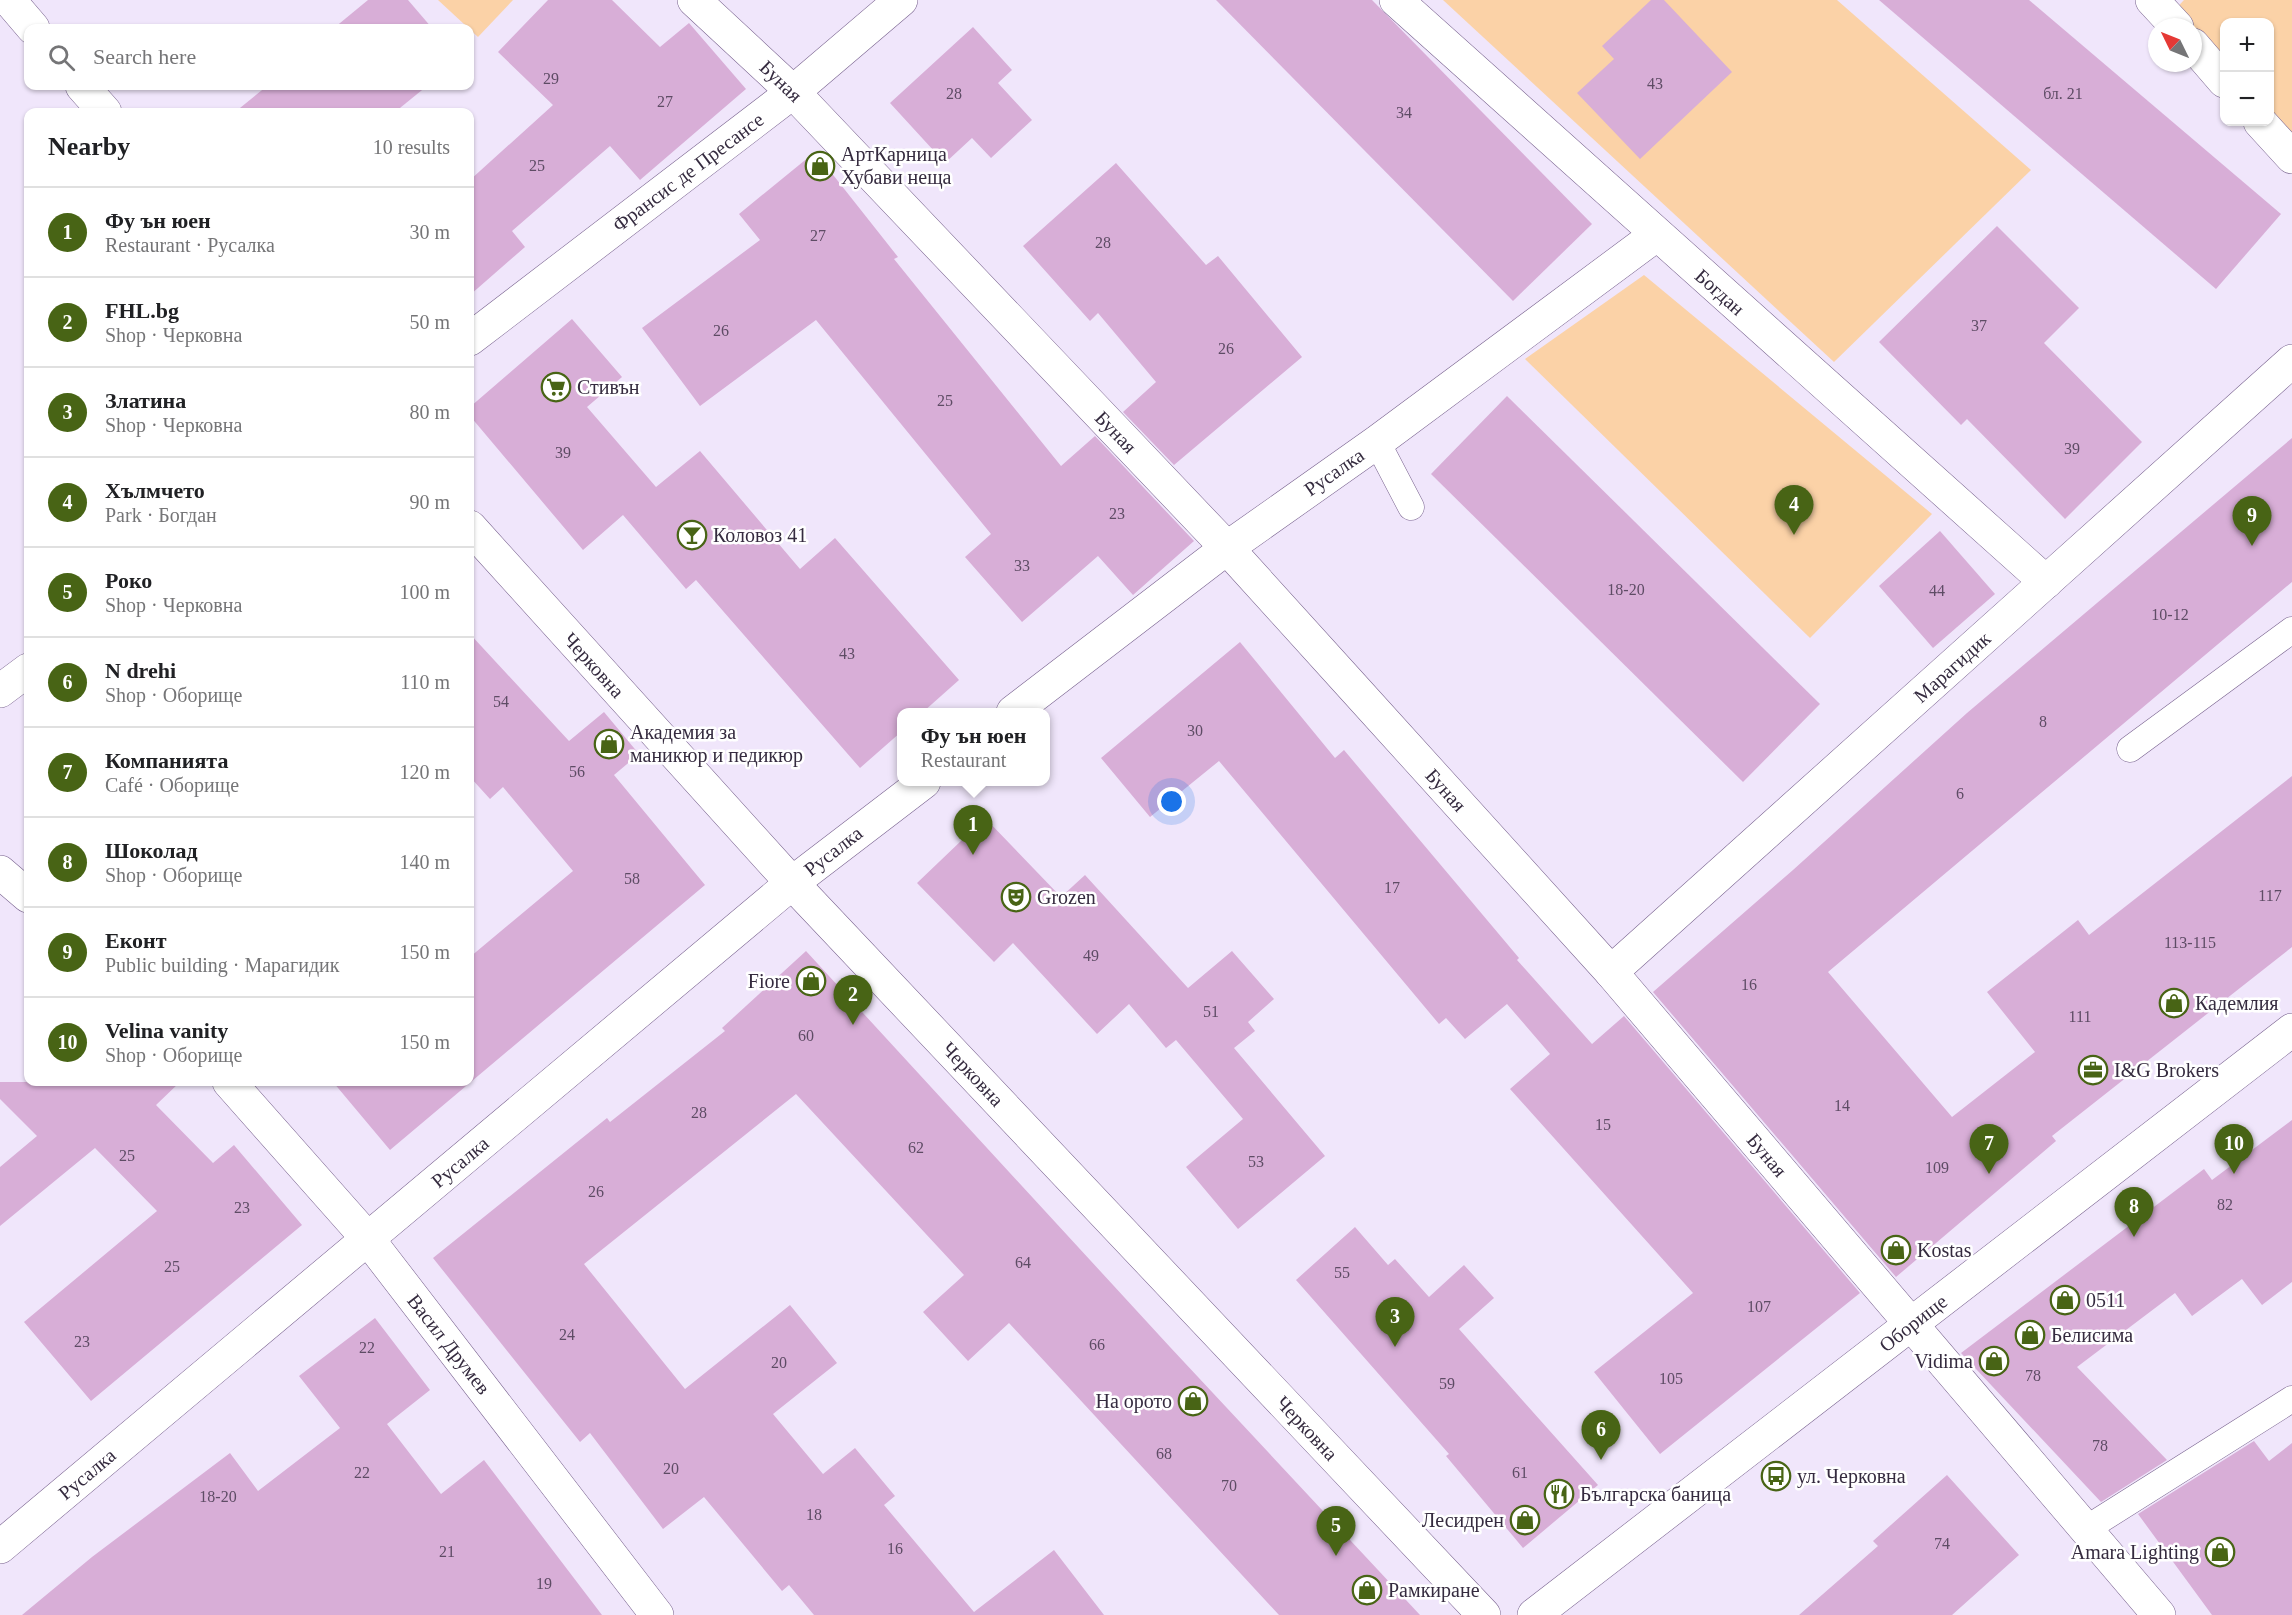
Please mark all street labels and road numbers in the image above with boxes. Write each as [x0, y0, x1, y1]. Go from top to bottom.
street label: Буная [755, 56, 807, 107]
street label: Франсис де Пресансе [608, 108, 769, 237]
street label: Богдан [1690, 264, 1749, 321]
street label: Буная [1090, 406, 1141, 458]
street label: Русалка [1300, 444, 1369, 501]
street label: Марагидик [1909, 627, 1996, 708]
street label: Черковна [558, 628, 629, 703]
street label: Буная [1420, 764, 1471, 817]
street label: Русалка [800, 821, 867, 881]
street label: Черковна [937, 1037, 1008, 1111]
street label: Буная [1742, 1129, 1791, 1182]
street label: Русалка [427, 1132, 494, 1193]
street label: Васил Друмев [402, 1290, 495, 1399]
street label: Оборище [1875, 1290, 1952, 1357]
street label: Черковна [1271, 1391, 1342, 1465]
street label: Русалка [54, 1444, 121, 1505]

